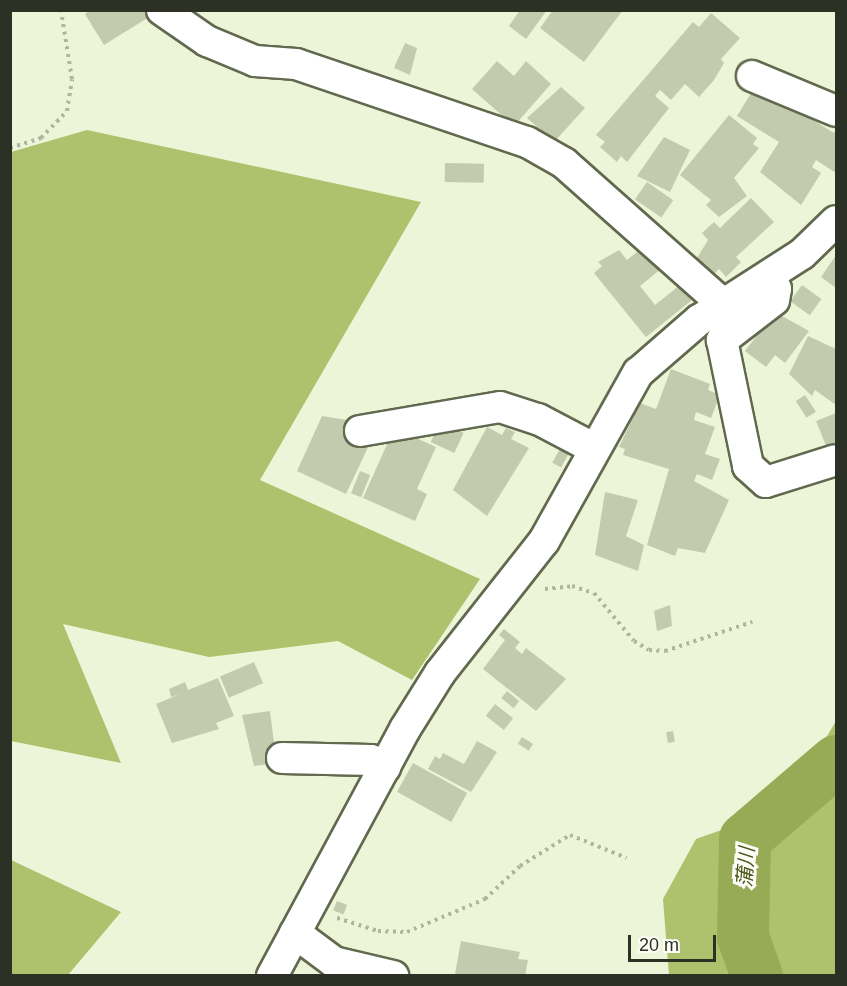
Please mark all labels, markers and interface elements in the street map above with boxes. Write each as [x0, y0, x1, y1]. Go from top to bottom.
water label: 蒲川 [733, 846, 759, 888]
scale bar [631, 923, 720, 961]
text: 20 m [639, 935, 679, 955]

